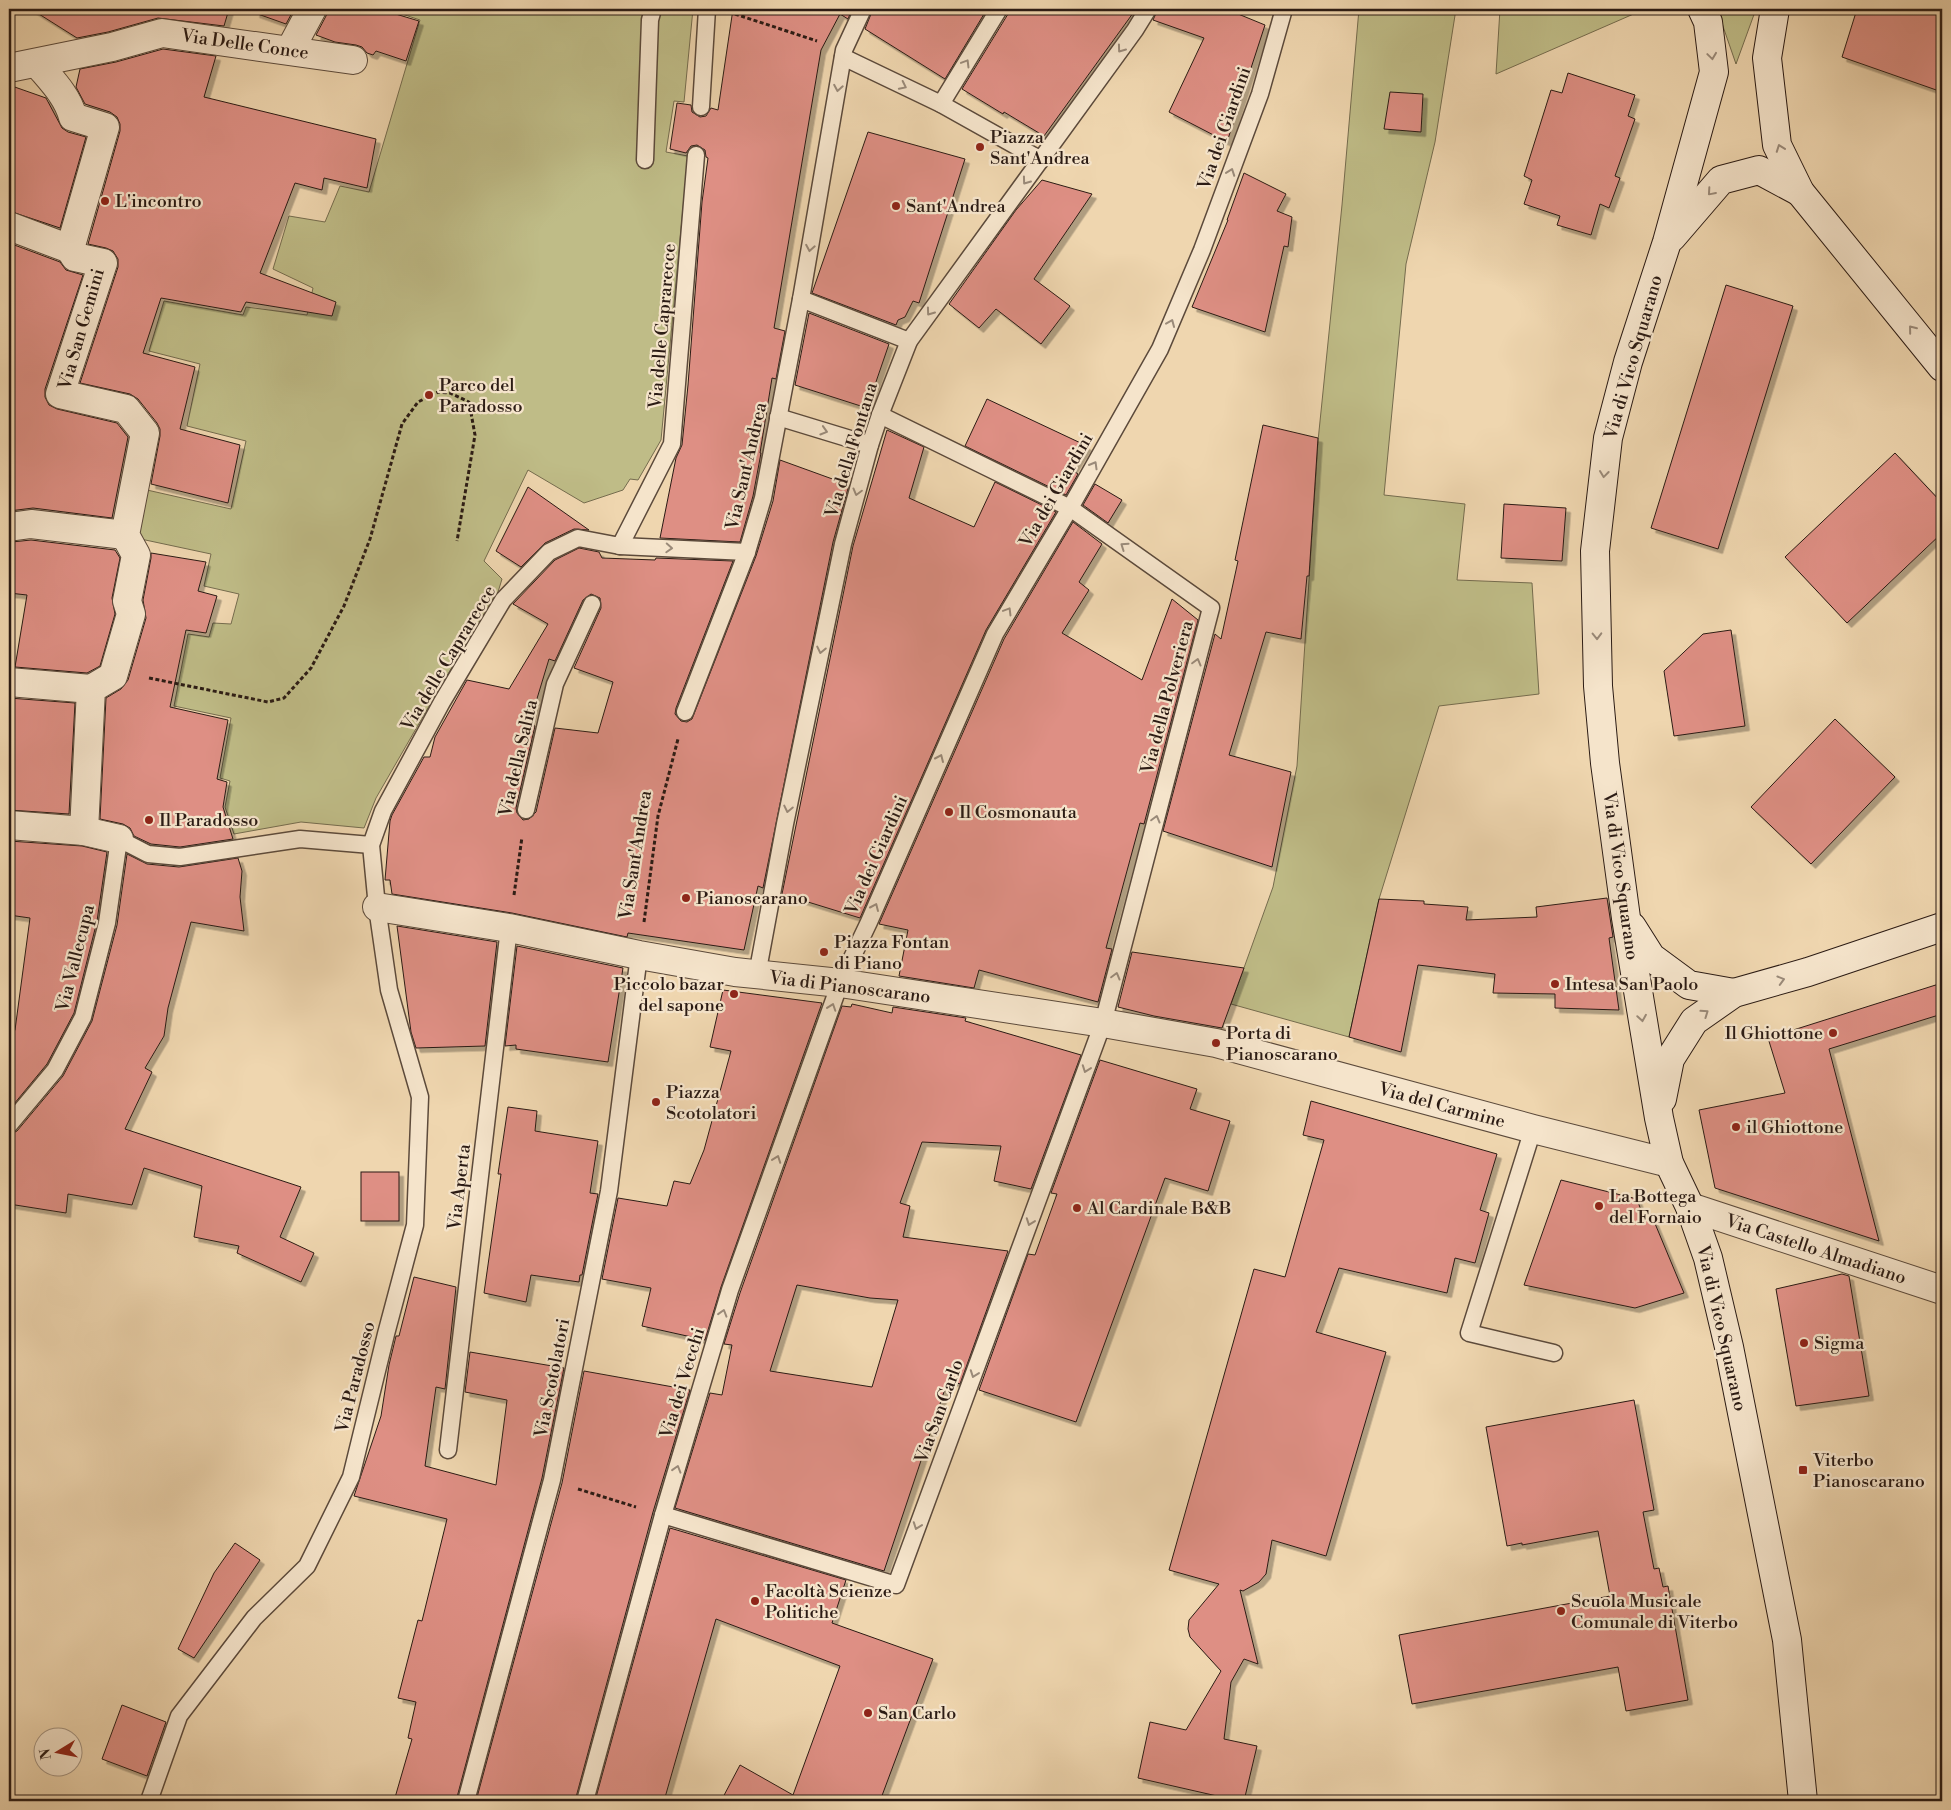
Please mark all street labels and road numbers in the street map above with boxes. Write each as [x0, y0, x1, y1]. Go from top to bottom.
street label: Via Delle Conce [179, 24, 310, 65]
street label: Via dei Giardini [1192, 64, 1256, 194]
street label: Via delle Caprarecce [644, 242, 681, 411]
street label: Via San Gemini [53, 266, 110, 393]
street label: Via di Vico Squarano [1599, 272, 1668, 443]
street label: Via della Fontana [820, 379, 883, 522]
street label: Via Sant'Andrea [720, 399, 773, 533]
street label: Via dei Giardini [1014, 429, 1099, 552]
street label: Via delle Caprarecce [395, 581, 501, 736]
street label: Via della Polveriera [1136, 617, 1199, 777]
street label: Via della Salita [494, 696, 543, 820]
street label: Via Sant'Andrea [614, 788, 657, 922]
street label: Via di Vico Squarano [1597, 789, 1644, 962]
street label: Via dei Giardini [839, 792, 913, 919]
street label: Via Vallecupa [51, 901, 100, 1015]
street label: Via di Pianoscarano [767, 966, 932, 1009]
street label: Via del Carmine [1375, 1077, 1508, 1133]
street label: Via Aperta [443, 1142, 476, 1232]
street label: Via Castello Almadiano [1722, 1209, 1909, 1290]
street label: Via di Vico Squarano [1691, 1242, 1752, 1413]
street label: Via Scotolatori [529, 1316, 575, 1441]
street label: Via Paradosso [330, 1319, 380, 1436]
street label: Via dei Vecchi [654, 1325, 710, 1442]
street label: Via San Carlo [910, 1356, 969, 1467]

